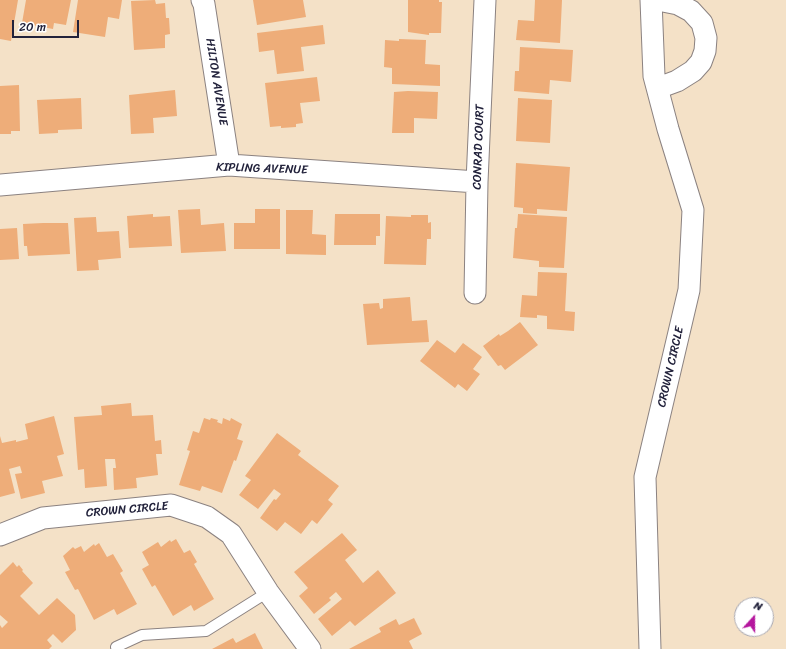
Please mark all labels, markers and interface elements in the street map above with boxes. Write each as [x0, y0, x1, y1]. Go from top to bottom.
scale bar [14, 12, 81, 38]
text: 20 m [19, 16, 46, 38]
street label: HILTON AVENUE [202, 37, 230, 127]
street label: CONRAD COURT [470, 104, 488, 190]
street label: KIPLING AVENUE [216, 160, 308, 178]
street label: CROWN CIRCLE [655, 325, 687, 409]
street label: CROWN CIRCLE [85, 499, 169, 521]
text: N [751, 596, 765, 616]
north arrow [734, 597, 774, 637]

